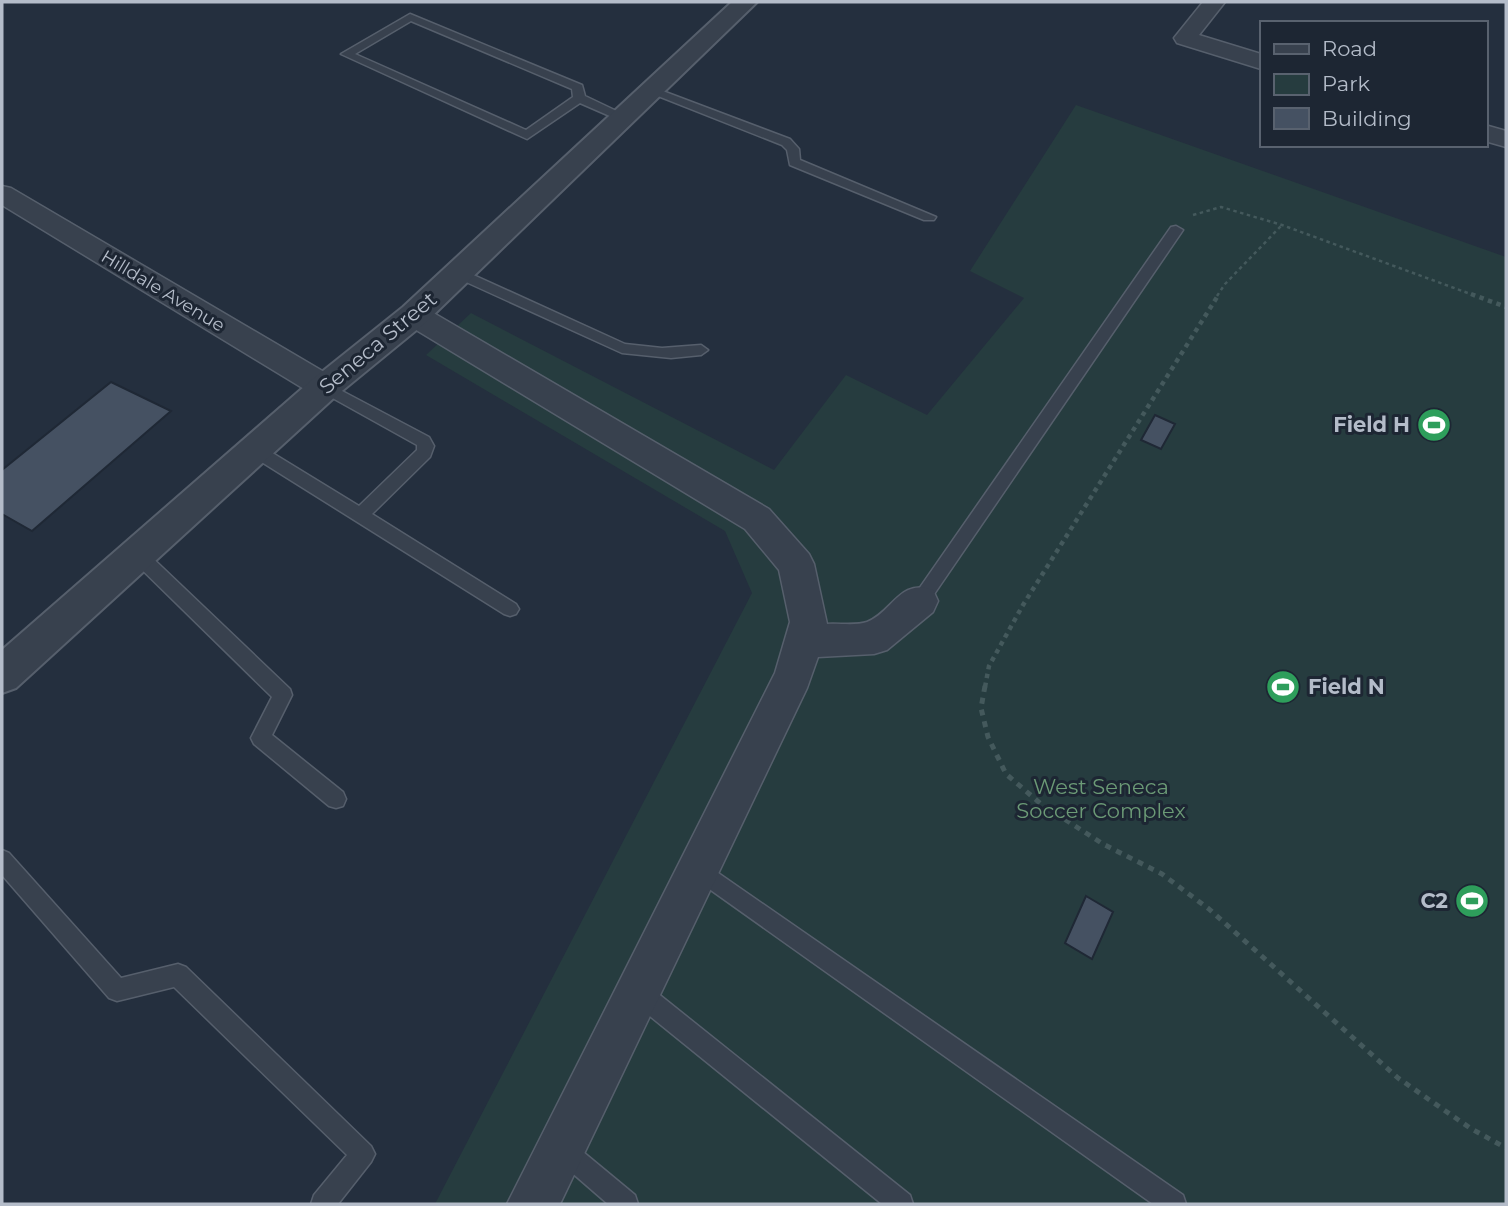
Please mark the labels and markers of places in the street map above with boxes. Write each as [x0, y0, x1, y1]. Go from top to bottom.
sports icon: Field H [1415, 406, 1453, 444]
place label: Field H [1333, 412, 1410, 437]
sports icon: Field N [1264, 668, 1302, 706]
place label: Field N [1308, 674, 1385, 699]
sports icon: C2 [1453, 882, 1491, 920]
place label: C2 [1420, 888, 1448, 913]

